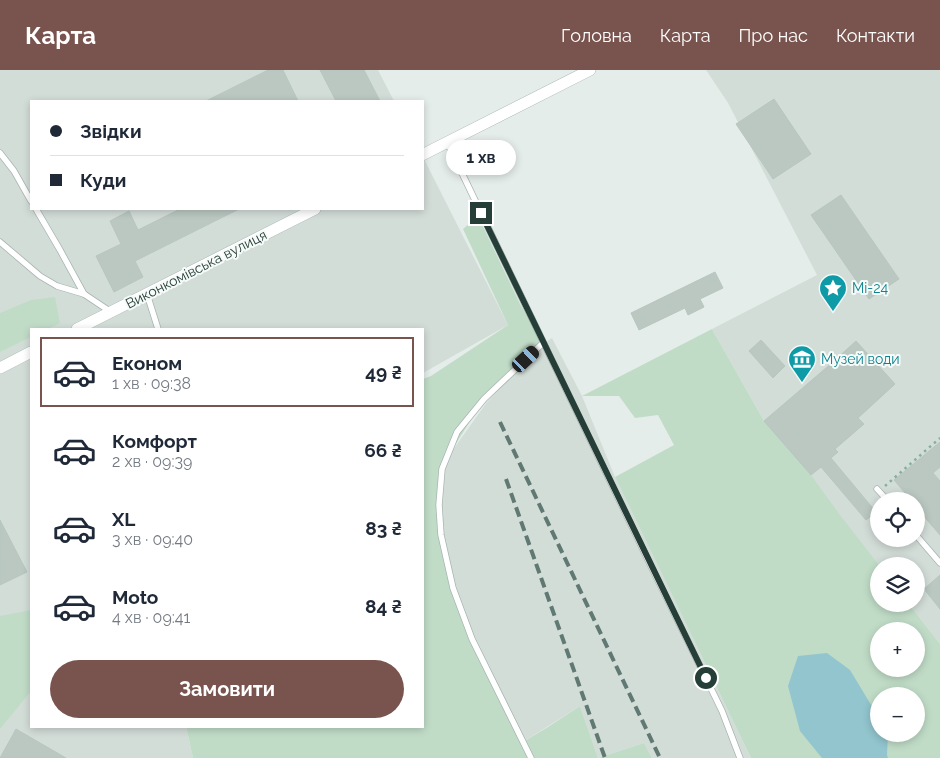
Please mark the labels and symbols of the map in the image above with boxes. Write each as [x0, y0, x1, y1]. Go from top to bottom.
callout: 1 хв [446, 140, 516, 176]
route end [470, 202, 492, 224]
street label: Виконкомівська вулиця [123, 226, 269, 312]
place icon: Мі-24 [818, 273, 848, 312]
place label: Мі-24 [852, 280, 888, 296]
car [509, 343, 542, 375]
museum icon: Музей води [787, 344, 817, 383]
place label: Музей води [821, 351, 900, 367]
route start [695, 667, 717, 689]

